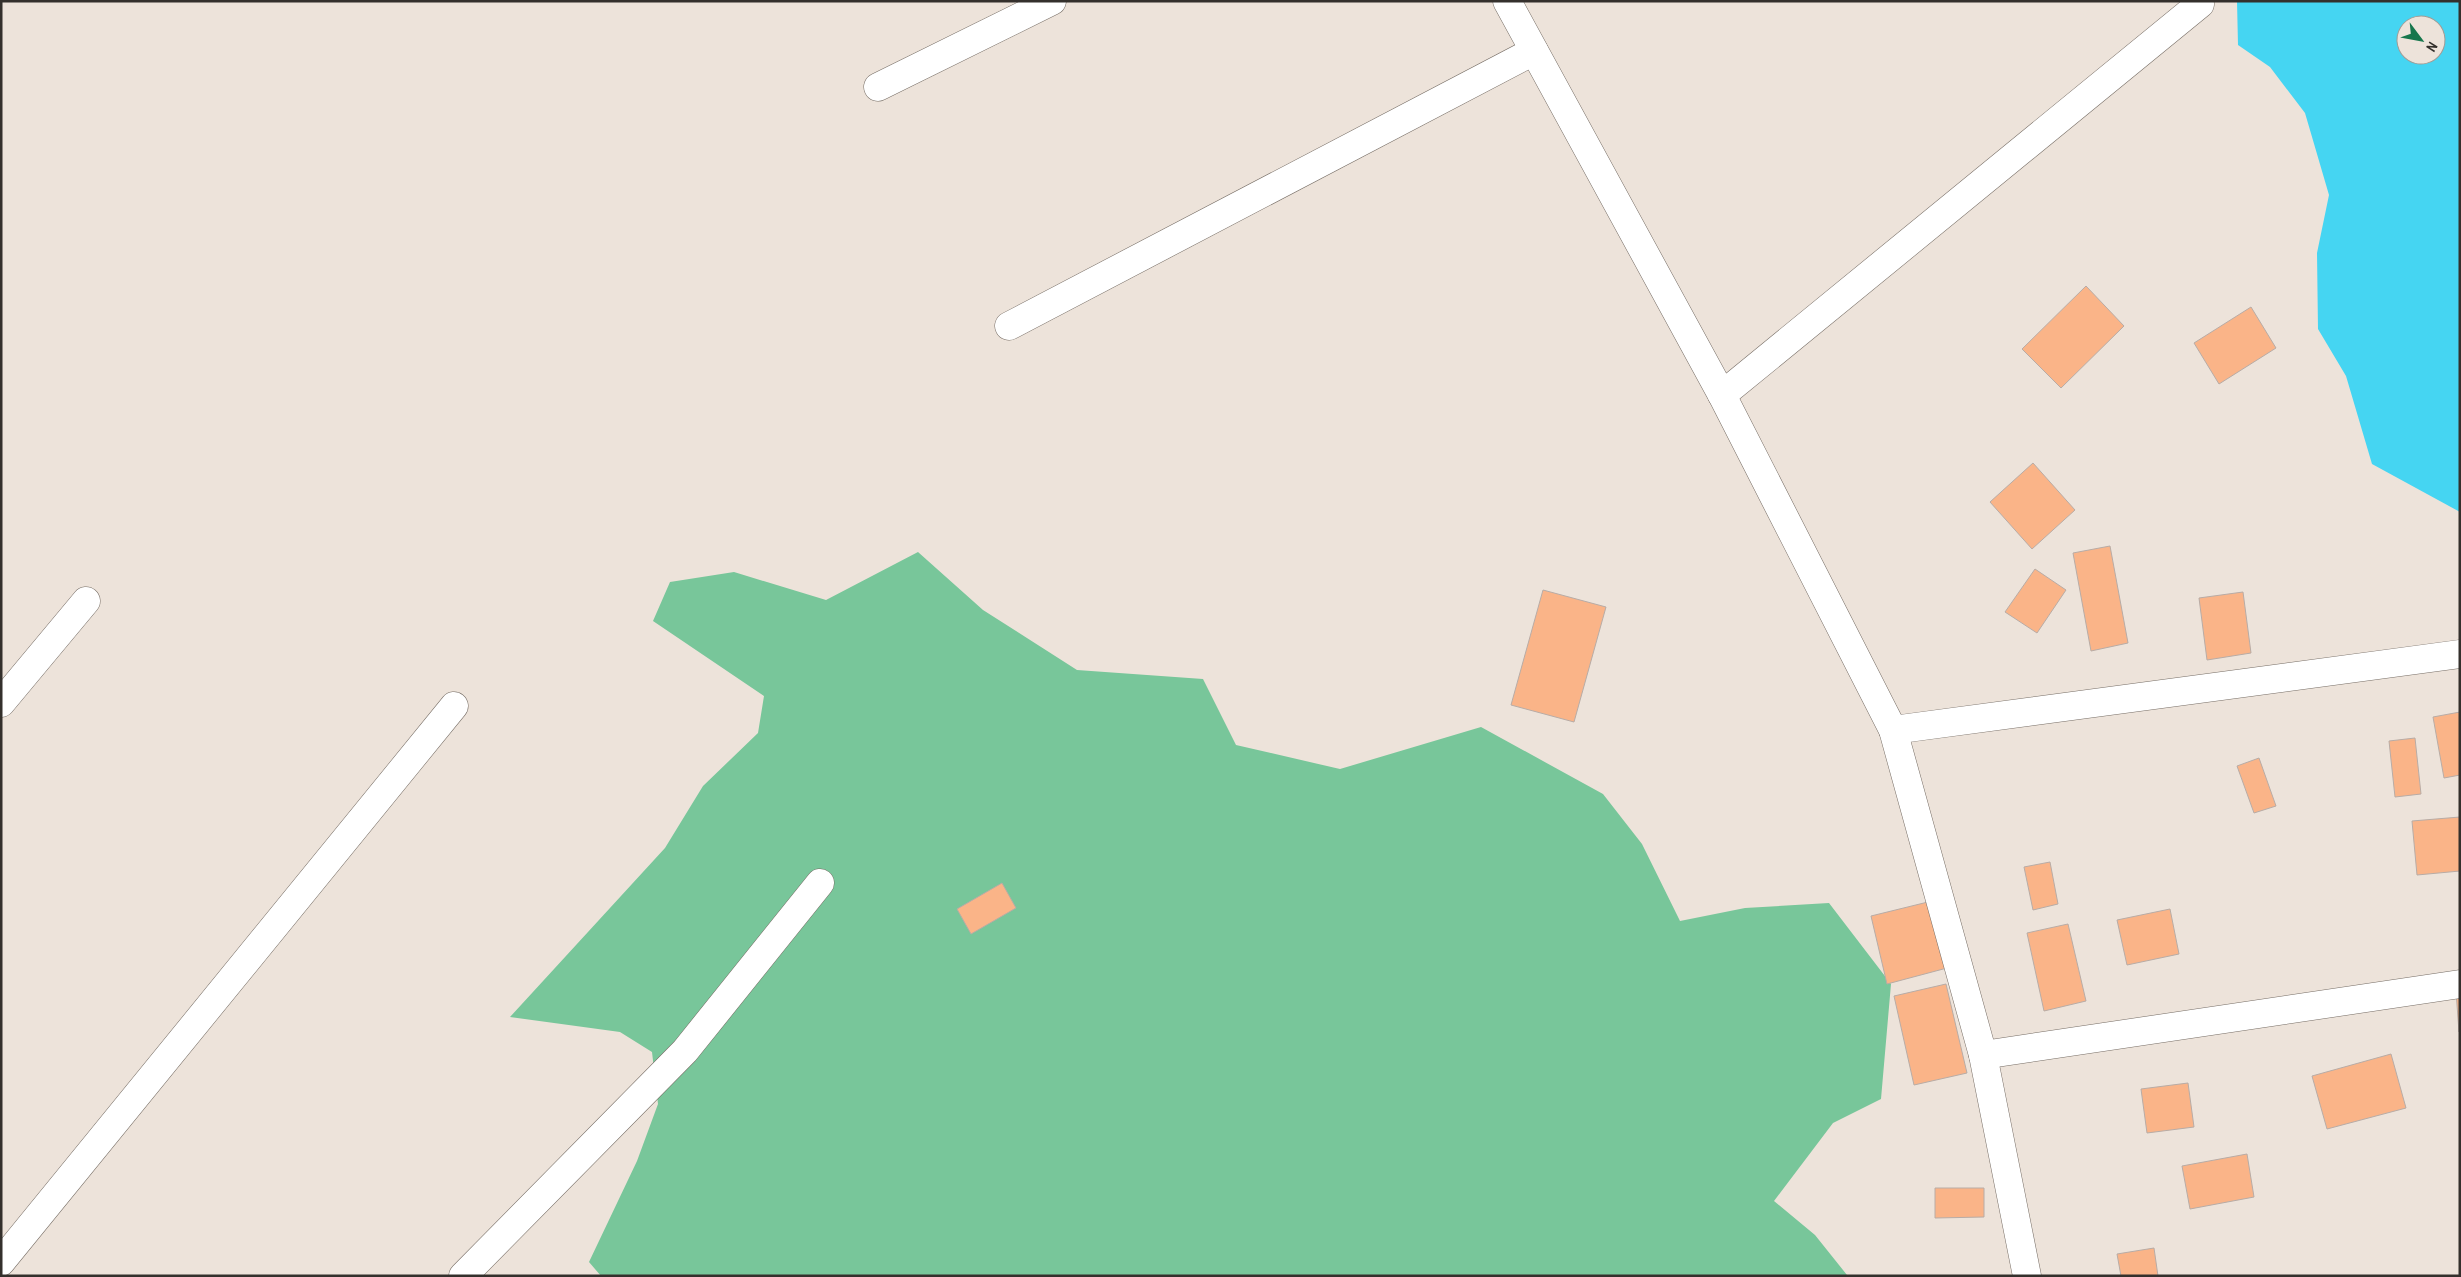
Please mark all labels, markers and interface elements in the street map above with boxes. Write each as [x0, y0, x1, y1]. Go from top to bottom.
north arrow [2396, 15, 2446, 65]
text: N [2422, 39, 2442, 55]

